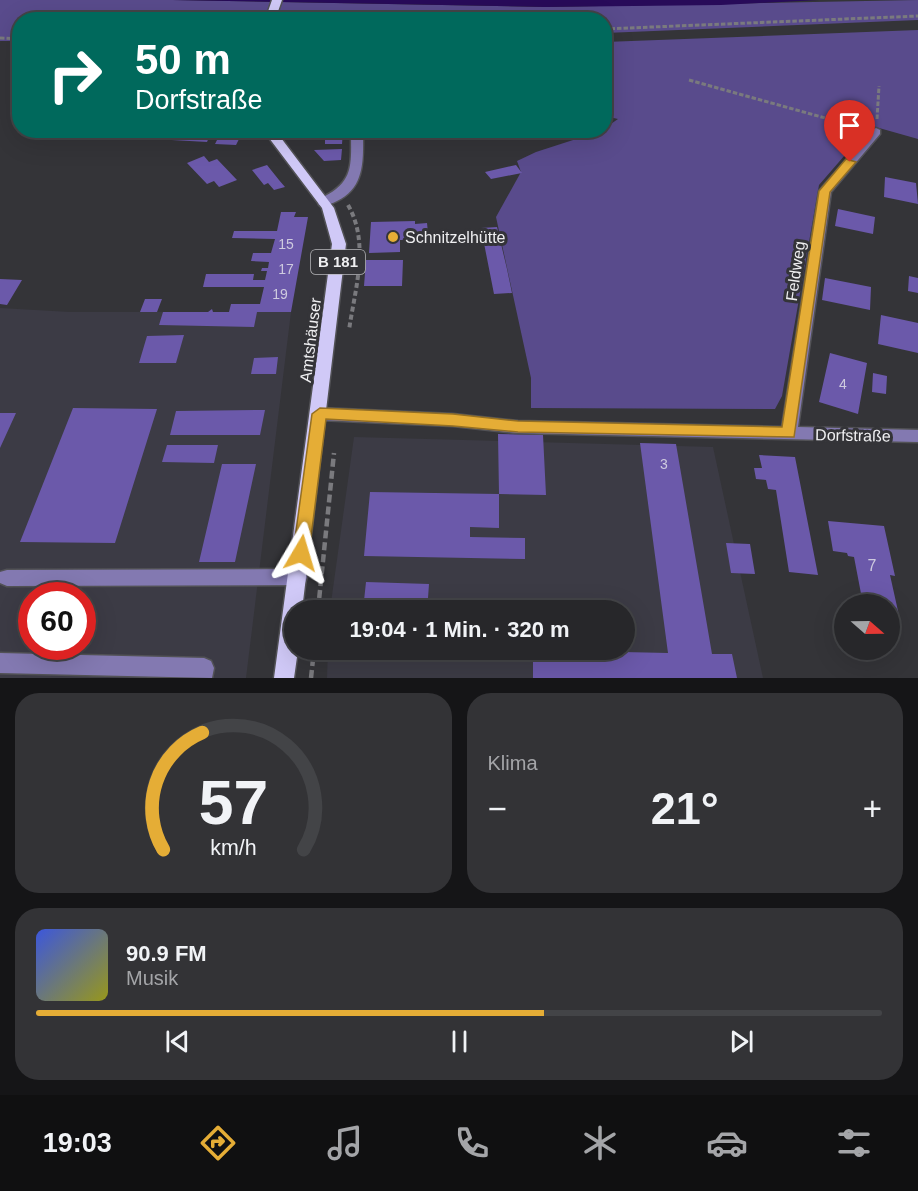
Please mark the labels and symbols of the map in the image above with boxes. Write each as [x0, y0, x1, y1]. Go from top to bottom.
pin [824, 100, 875, 162]
place label: Schnitzelhütte [405, 229, 506, 246]
marker: Schnitzelhütte [386, 230, 400, 244]
house number: 15 [278, 236, 294, 252]
street label: Feldweg [783, 240, 808, 302]
road number: B 181 [311, 250, 365, 274]
house number: 17 [278, 261, 294, 277]
house number: 19 [272, 286, 288, 302]
street label: Amtshäuser [297, 296, 324, 383]
house number: 4 [839, 376, 847, 392]
street label: Dorfstraße [815, 426, 891, 445]
house number: 3 [660, 456, 668, 472]
position arrow [269, 521, 333, 585]
house number: 7 [868, 557, 877, 574]
speed limit sign: 60 [18, 582, 96, 660]
north arrow [834, 594, 900, 660]

